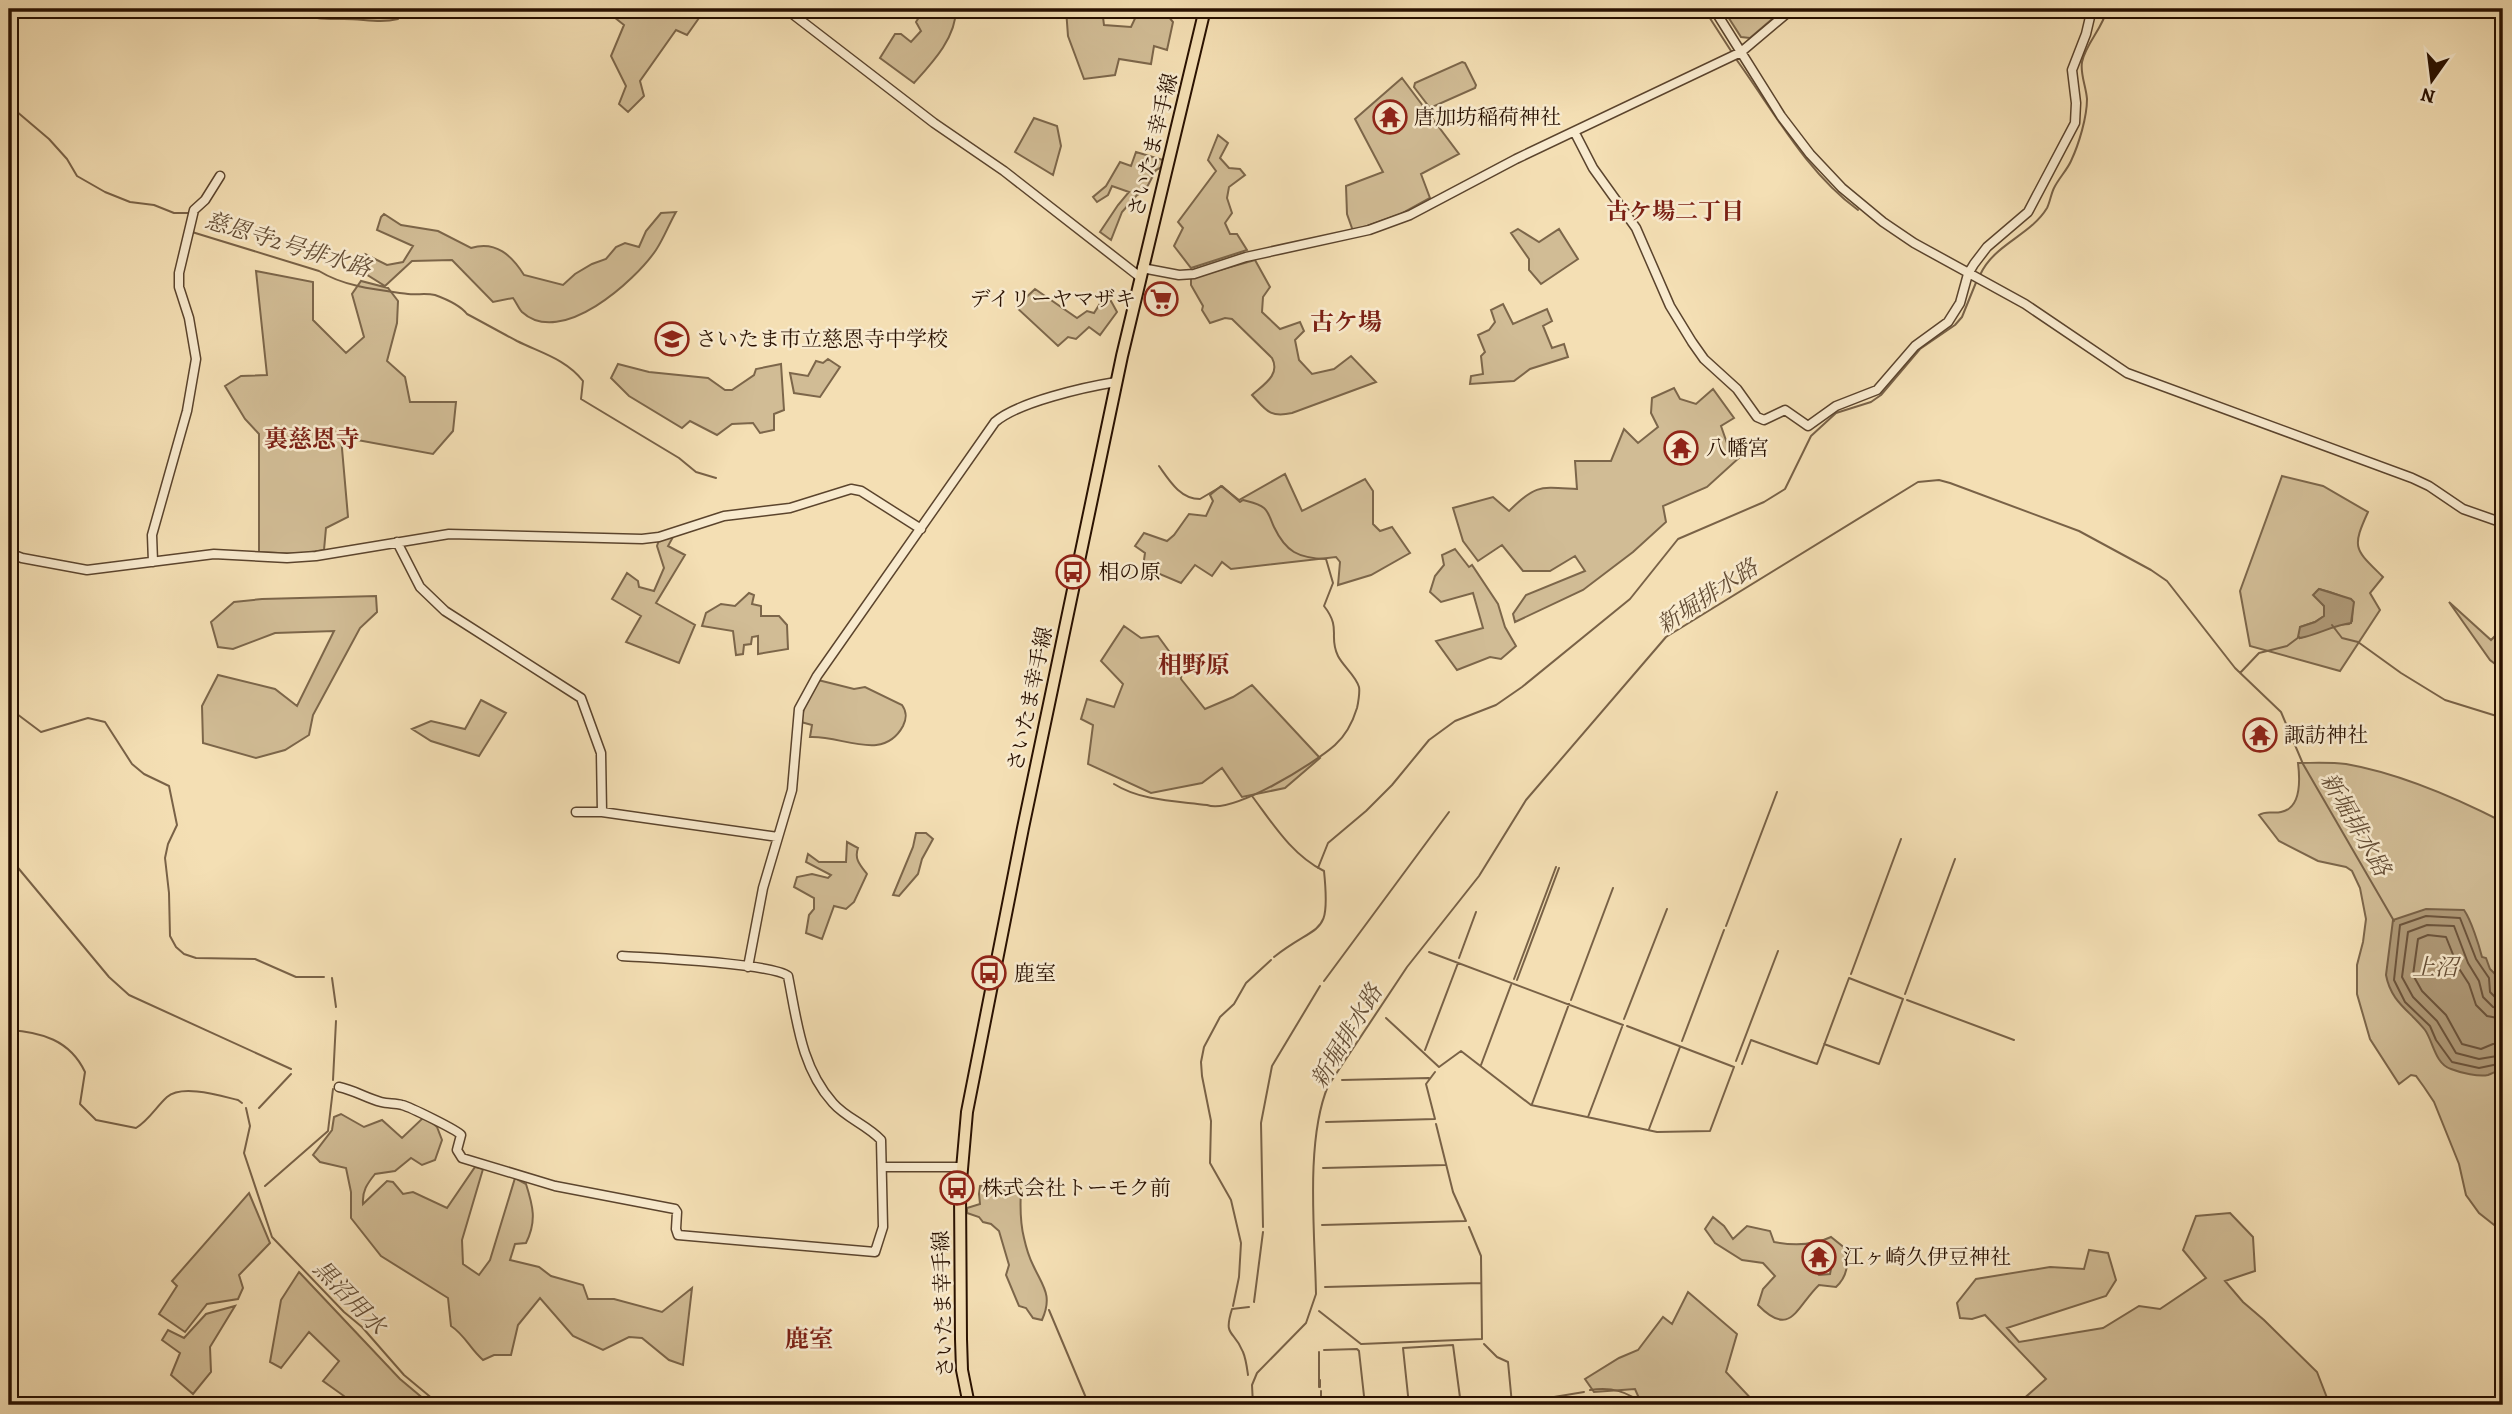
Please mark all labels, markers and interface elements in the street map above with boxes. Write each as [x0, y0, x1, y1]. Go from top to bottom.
north arrow [2396, 46, 2466, 116]
street label: さいたま幸手線 [1122, 70, 1184, 220]
text: N [2418, 81, 2438, 110]
temple icon: 唐加坊稲荷神社 [1371, 98, 1409, 136]
place label: 唐加坊稲荷神社 [1414, 103, 1561, 131]
district label: 古ケ場二丁目 [1606, 196, 1744, 227]
water label: 慈恩寺2号排水路 [201, 205, 376, 285]
supermarket icon: デイリーヤマザキ [1142, 280, 1180, 318]
place label: デイリーヤマザキ [969, 285, 1136, 313]
district label: 古ケ場 [1310, 306, 1382, 338]
school or university icon: さいたま市立慈恩寺中学校 [653, 320, 691, 358]
place label: さいたま市立慈恩寺中学校 [696, 325, 948, 353]
district label: 裏慈恩寺 [264, 423, 360, 455]
temple icon: 八幡宮 [1662, 429, 1700, 467]
place label: 八幡宮 [1706, 434, 1769, 462]
water label: 新堀排水路 [1651, 551, 1766, 641]
bus stop icon: 相の原 [1054, 553, 1092, 591]
place label: 相の原 [1098, 558, 1161, 586]
street label: さいたま幸手線 [1001, 624, 1059, 774]
district label: 相野原 [1158, 649, 1230, 681]
temple icon: 諏訪神社 [2241, 716, 2279, 754]
place label: 諏訪神社 [2284, 721, 2368, 749]
water label: 新堀排水路 [2313, 767, 2399, 884]
water label: 上沼 [2412, 952, 2462, 983]
bus stop icon: 鹿室 [970, 954, 1008, 992]
place label: 鹿室 [1014, 959, 1056, 987]
water label: 新堀排水路 [1304, 977, 1390, 1094]
bus stop icon: 株式会社トーモク前 [938, 1169, 976, 1207]
place label: 株式会社トーモク前 [982, 1174, 1171, 1202]
street label: さいたま幸手線 [926, 1230, 960, 1378]
temple icon: 江ヶ崎久伊豆神社 [1800, 1238, 1838, 1276]
place label: 江ヶ崎久伊豆神社 [1843, 1243, 2011, 1271]
water label: 黒沼用水 [307, 1253, 394, 1343]
district label: 鹿室 [785, 1323, 833, 1355]

